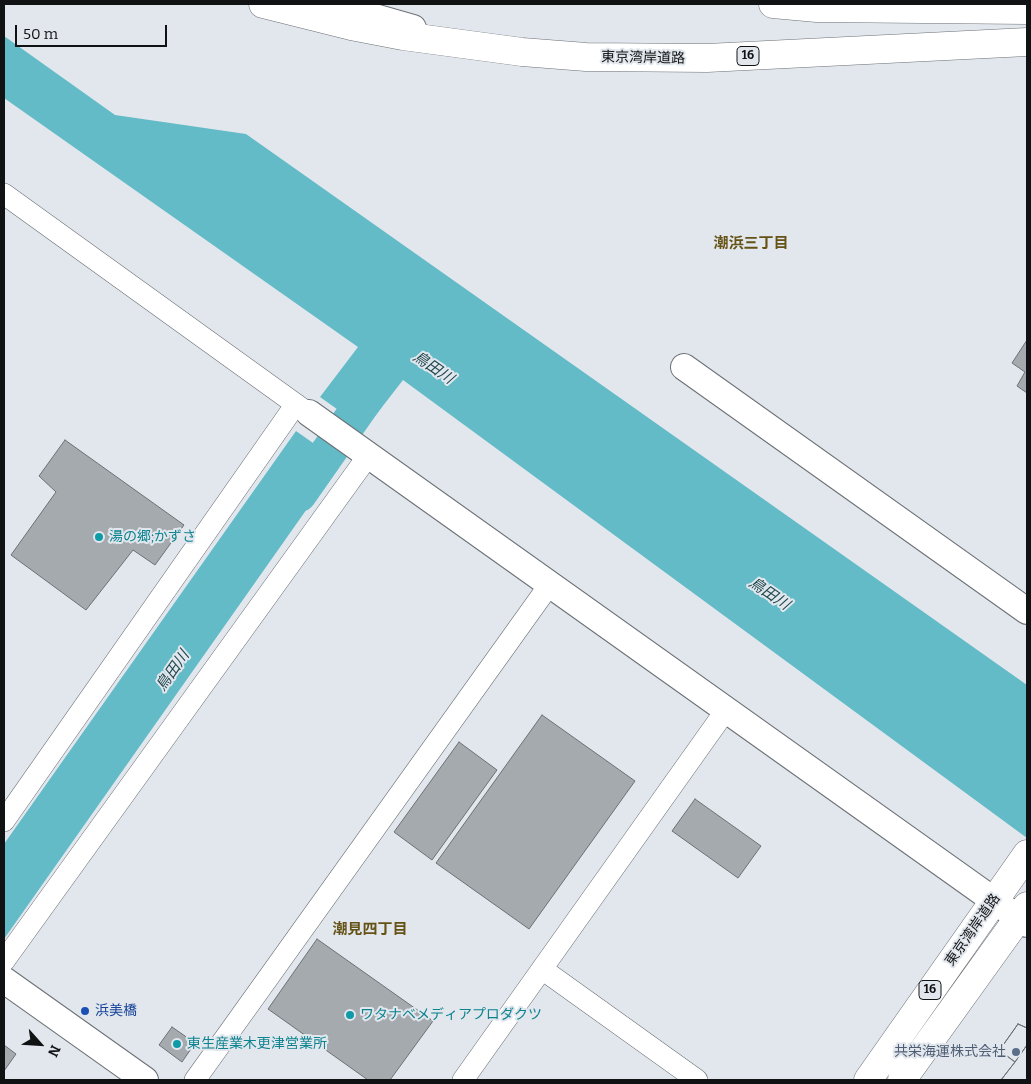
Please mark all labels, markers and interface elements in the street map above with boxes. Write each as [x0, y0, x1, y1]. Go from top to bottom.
scale bar [18, 15, 170, 47]
text: 50 m [23, 25, 58, 43]
road number: 16 [737, 46, 759, 66]
street label: 東京湾岸道路 [601, 49, 685, 67]
district label: 潮浜三丁目 [714, 235, 788, 253]
water label: 鳥田川 [409, 348, 457, 388]
place label: 湯の郷;かずさ [109, 529, 196, 545]
marker: 湯の郷;かずさ [93, 531, 105, 543]
water label: 鳥田川 [745, 574, 793, 614]
water label: 鳥田川 [153, 647, 193, 695]
street label: 東京湾岸道路 [942, 891, 1004, 969]
district label: 潮見四丁目 [333, 921, 407, 939]
road number: 16 [919, 980, 941, 1000]
place label: 浜美橋 [95, 1003, 137, 1019]
marker: 浜美橋 [79, 1005, 91, 1017]
place label: ワタナベメディアプロダクツ [360, 1007, 542, 1023]
marker: ワタナベメディアプロダクツ [344, 1009, 356, 1021]
north arrow [15, 1019, 65, 1069]
place label: 東生産業木更津営業所 [187, 1036, 327, 1052]
marker: 東生産業木更津営業所 [171, 1038, 183, 1050]
text: N [44, 1042, 64, 1059]
place label: 共栄海運株式会社 [894, 1044, 1006, 1060]
marker: 共栄海運株式会社 [1010, 1046, 1022, 1058]

